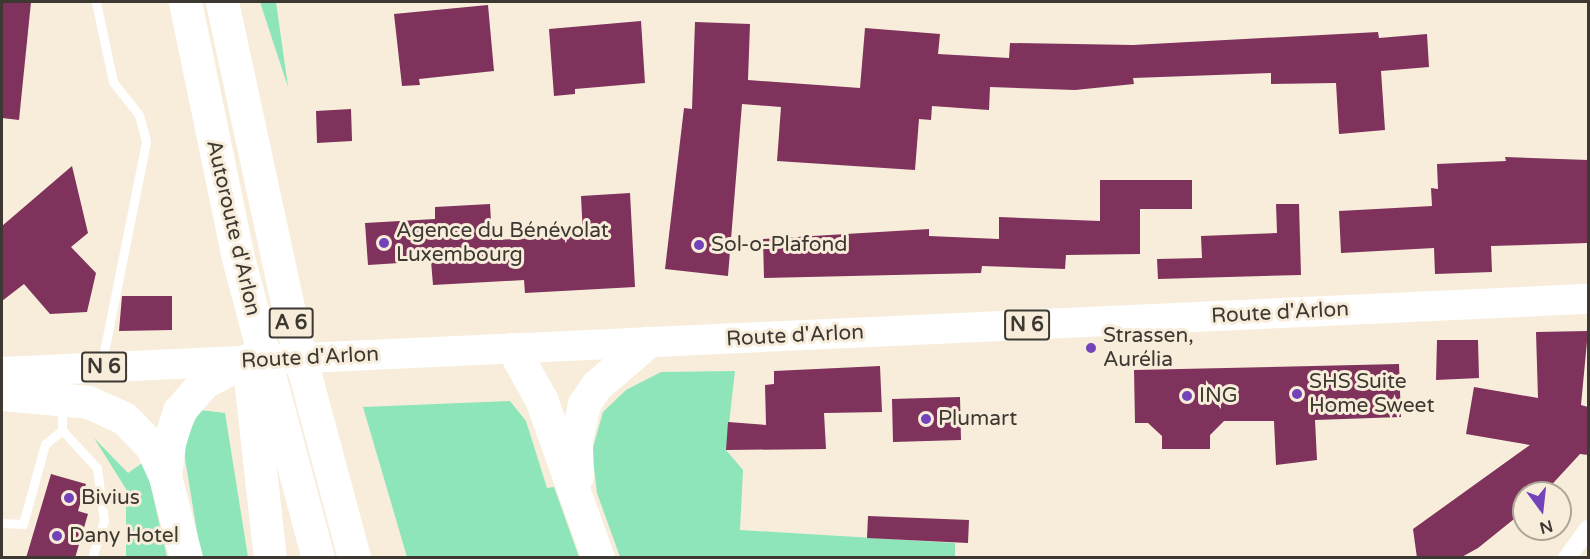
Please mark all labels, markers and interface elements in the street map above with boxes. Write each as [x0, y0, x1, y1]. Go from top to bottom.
street label: Autoroute d'Arlon [201, 138, 265, 318]
place label: Agence du Bénévolat Luxembourg [396, 218, 609, 268]
place label: Sol-o-Plafond [711, 232, 848, 258]
marker: Agence du Bénévolat Luxembourg [377, 236, 391, 250]
marker: Sol-o-Plafond [692, 238, 706, 252]
street label: Route d'Arlon [1210, 297, 1350, 329]
road number: A 6 [268, 306, 314, 340]
road number: N 6 [1003, 308, 1051, 342]
street label: Route d'Arlon [725, 320, 865, 352]
place label: Strassen, Aurélia [1103, 323, 1194, 373]
marker: Strassen, Aurélia [1084, 341, 1098, 355]
street label: Route d'Arlon [240, 342, 380, 374]
road number: N 6 [80, 350, 128, 384]
place label: SHS Suite Home Sweet [1309, 369, 1434, 419]
place label: ING [1199, 383, 1238, 409]
marker: SHS Suite Home Sweet [1290, 387, 1304, 401]
marker: ING [1180, 389, 1194, 403]
place label: Plumart [938, 406, 1017, 432]
marker: Plumart [919, 412, 933, 426]
north arrow [1512, 481, 1572, 541]
place label: Bivius [81, 485, 140, 511]
marker: Bivius [62, 491, 76, 505]
text: N [1537, 515, 1555, 538]
place label: Dany Hotel [69, 523, 179, 549]
marker: Dany Hotel [50, 529, 64, 543]

